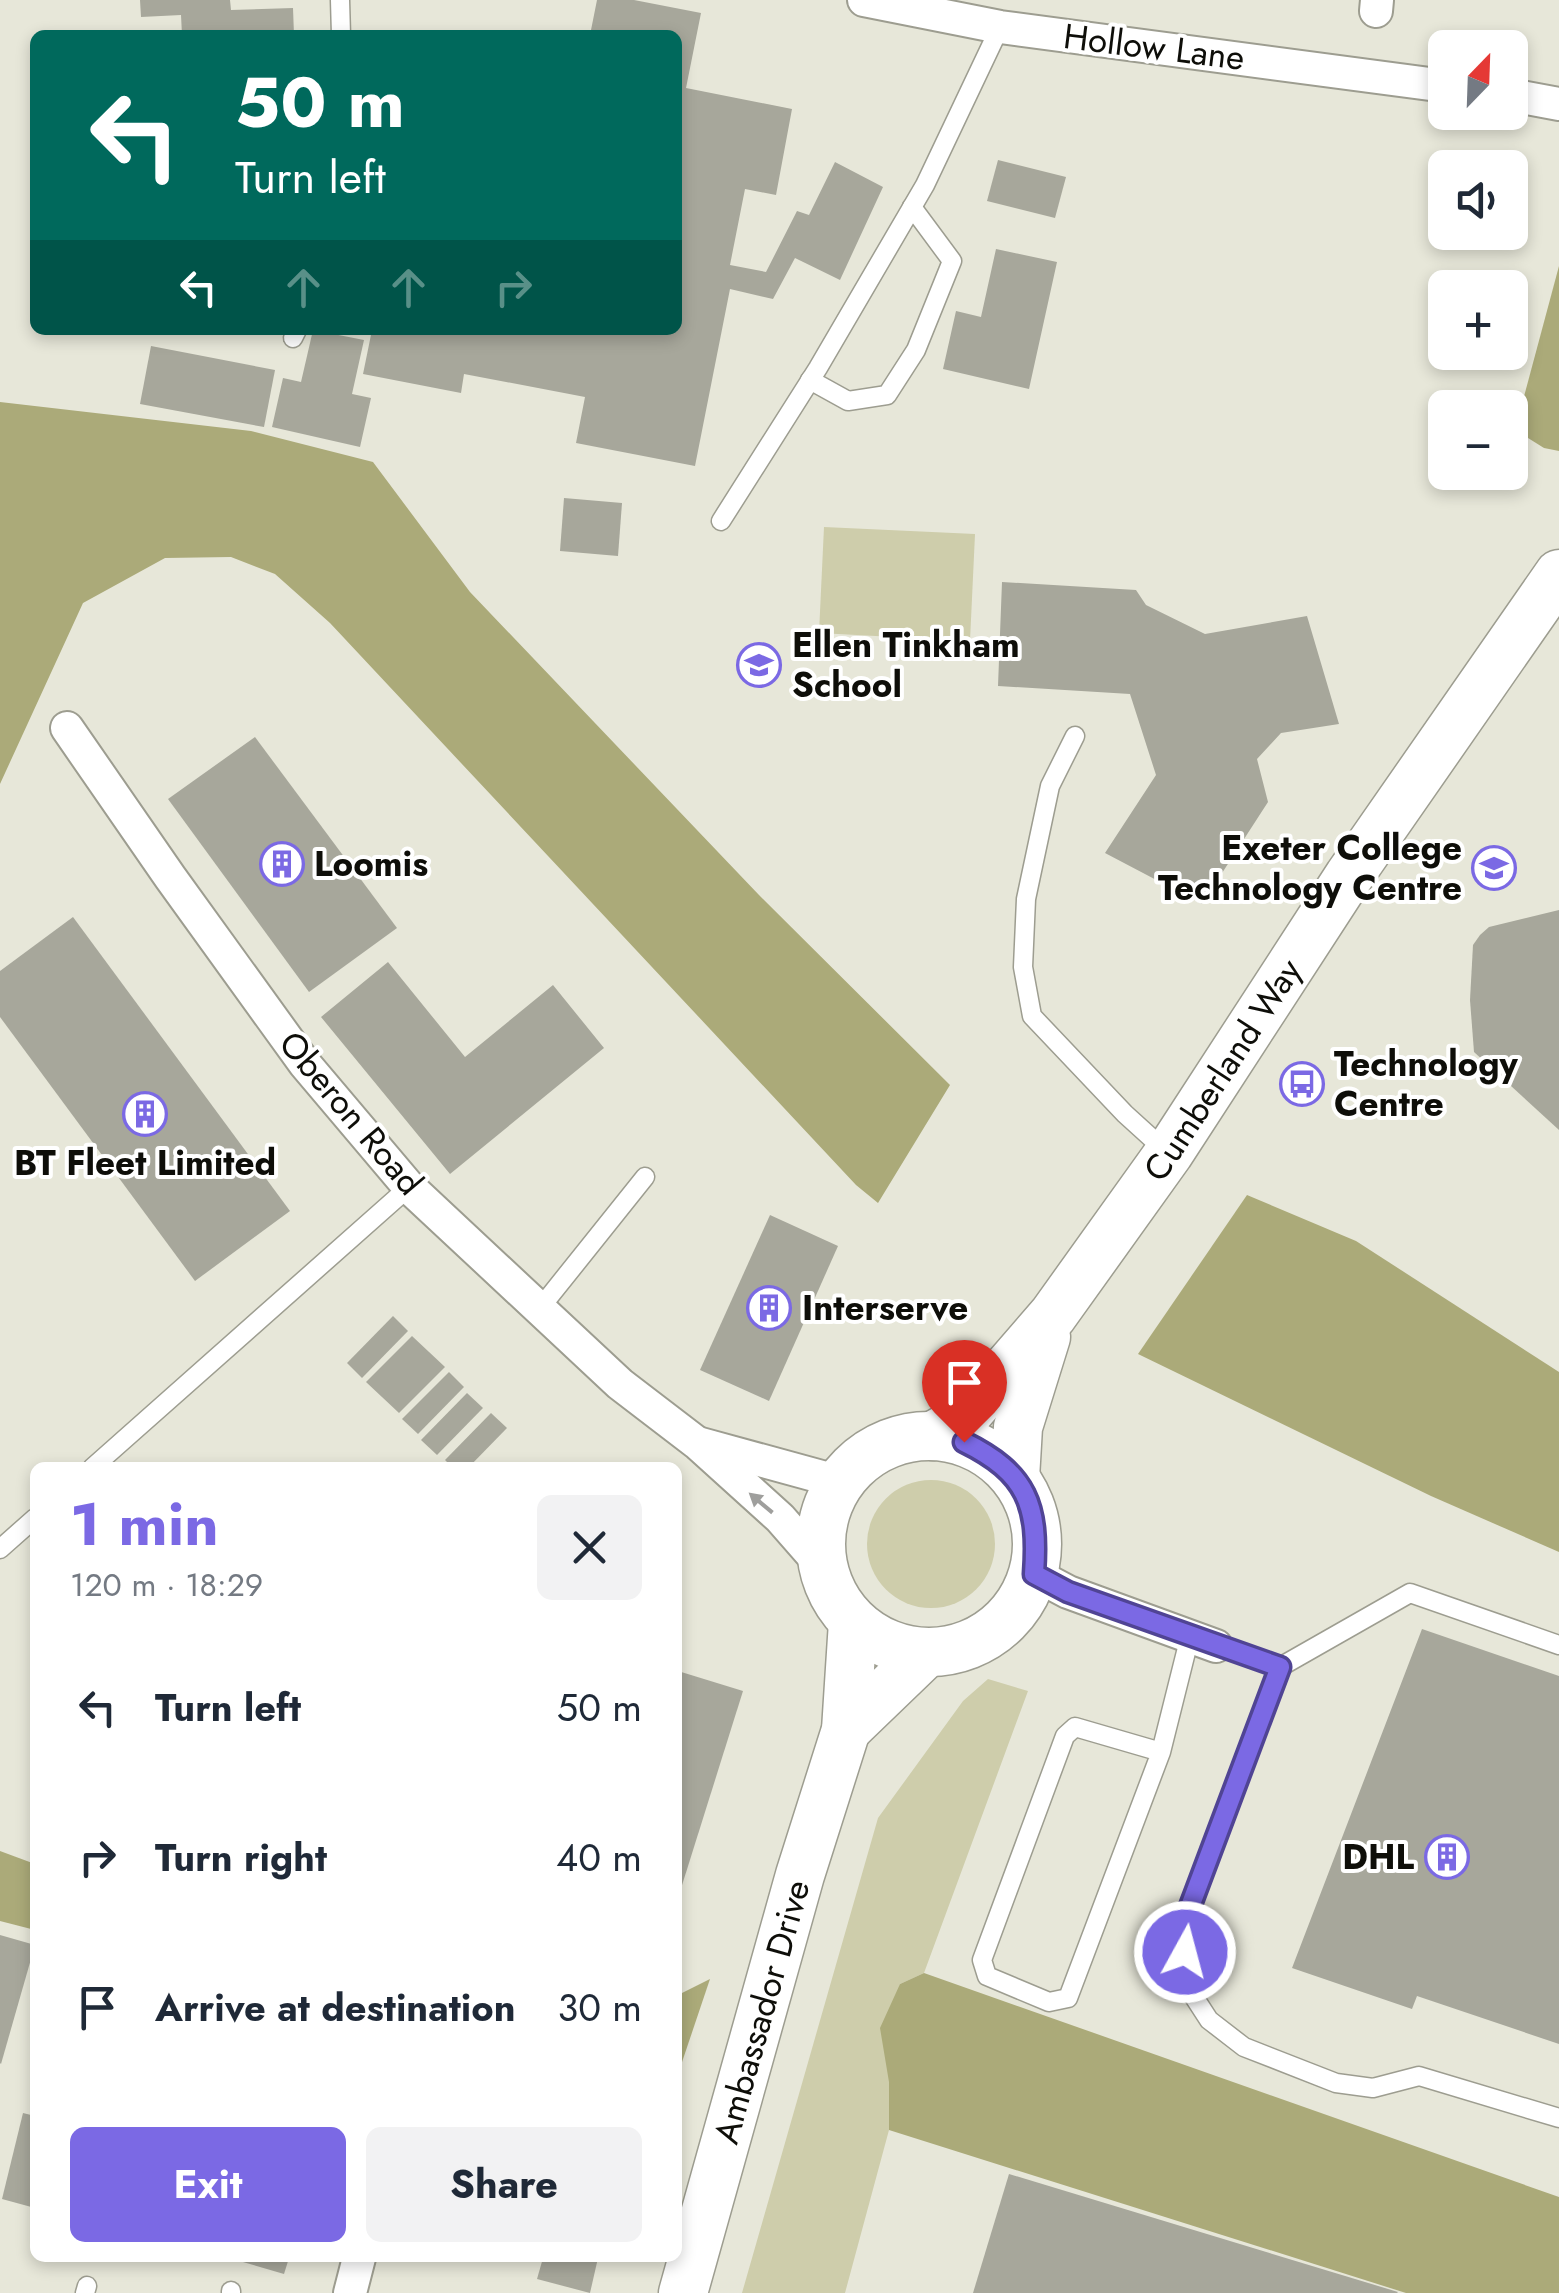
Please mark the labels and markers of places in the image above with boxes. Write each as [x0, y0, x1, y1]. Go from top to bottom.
place label: Ellen Tinkham School [792, 620, 1020, 710]
school or university icon: Ellen Tinkham School [736, 642, 782, 688]
place label: Exeter College Technology Centre [1158, 823, 1462, 913]
place label: Loomis [314, 839, 428, 889]
building icon: Loomis [259, 841, 305, 887]
school or university icon: Exeter College Technology Centre [1471, 845, 1517, 891]
place label: Technology Centre [1334, 1039, 1519, 1129]
bus stop icon: Technology Centre [1279, 1061, 1325, 1107]
building icon: BT Fleet Limited [122, 1091, 168, 1137]
place label: BT Fleet Limited [14, 1138, 276, 1188]
place label: Interserve [802, 1283, 968, 1333]
building icon: Interserve [746, 1285, 792, 1331]
pin [922, 1340, 1007, 1443]
place label: DHL [1342, 1832, 1415, 1882]
building icon: DHL [1424, 1834, 1470, 1880]

